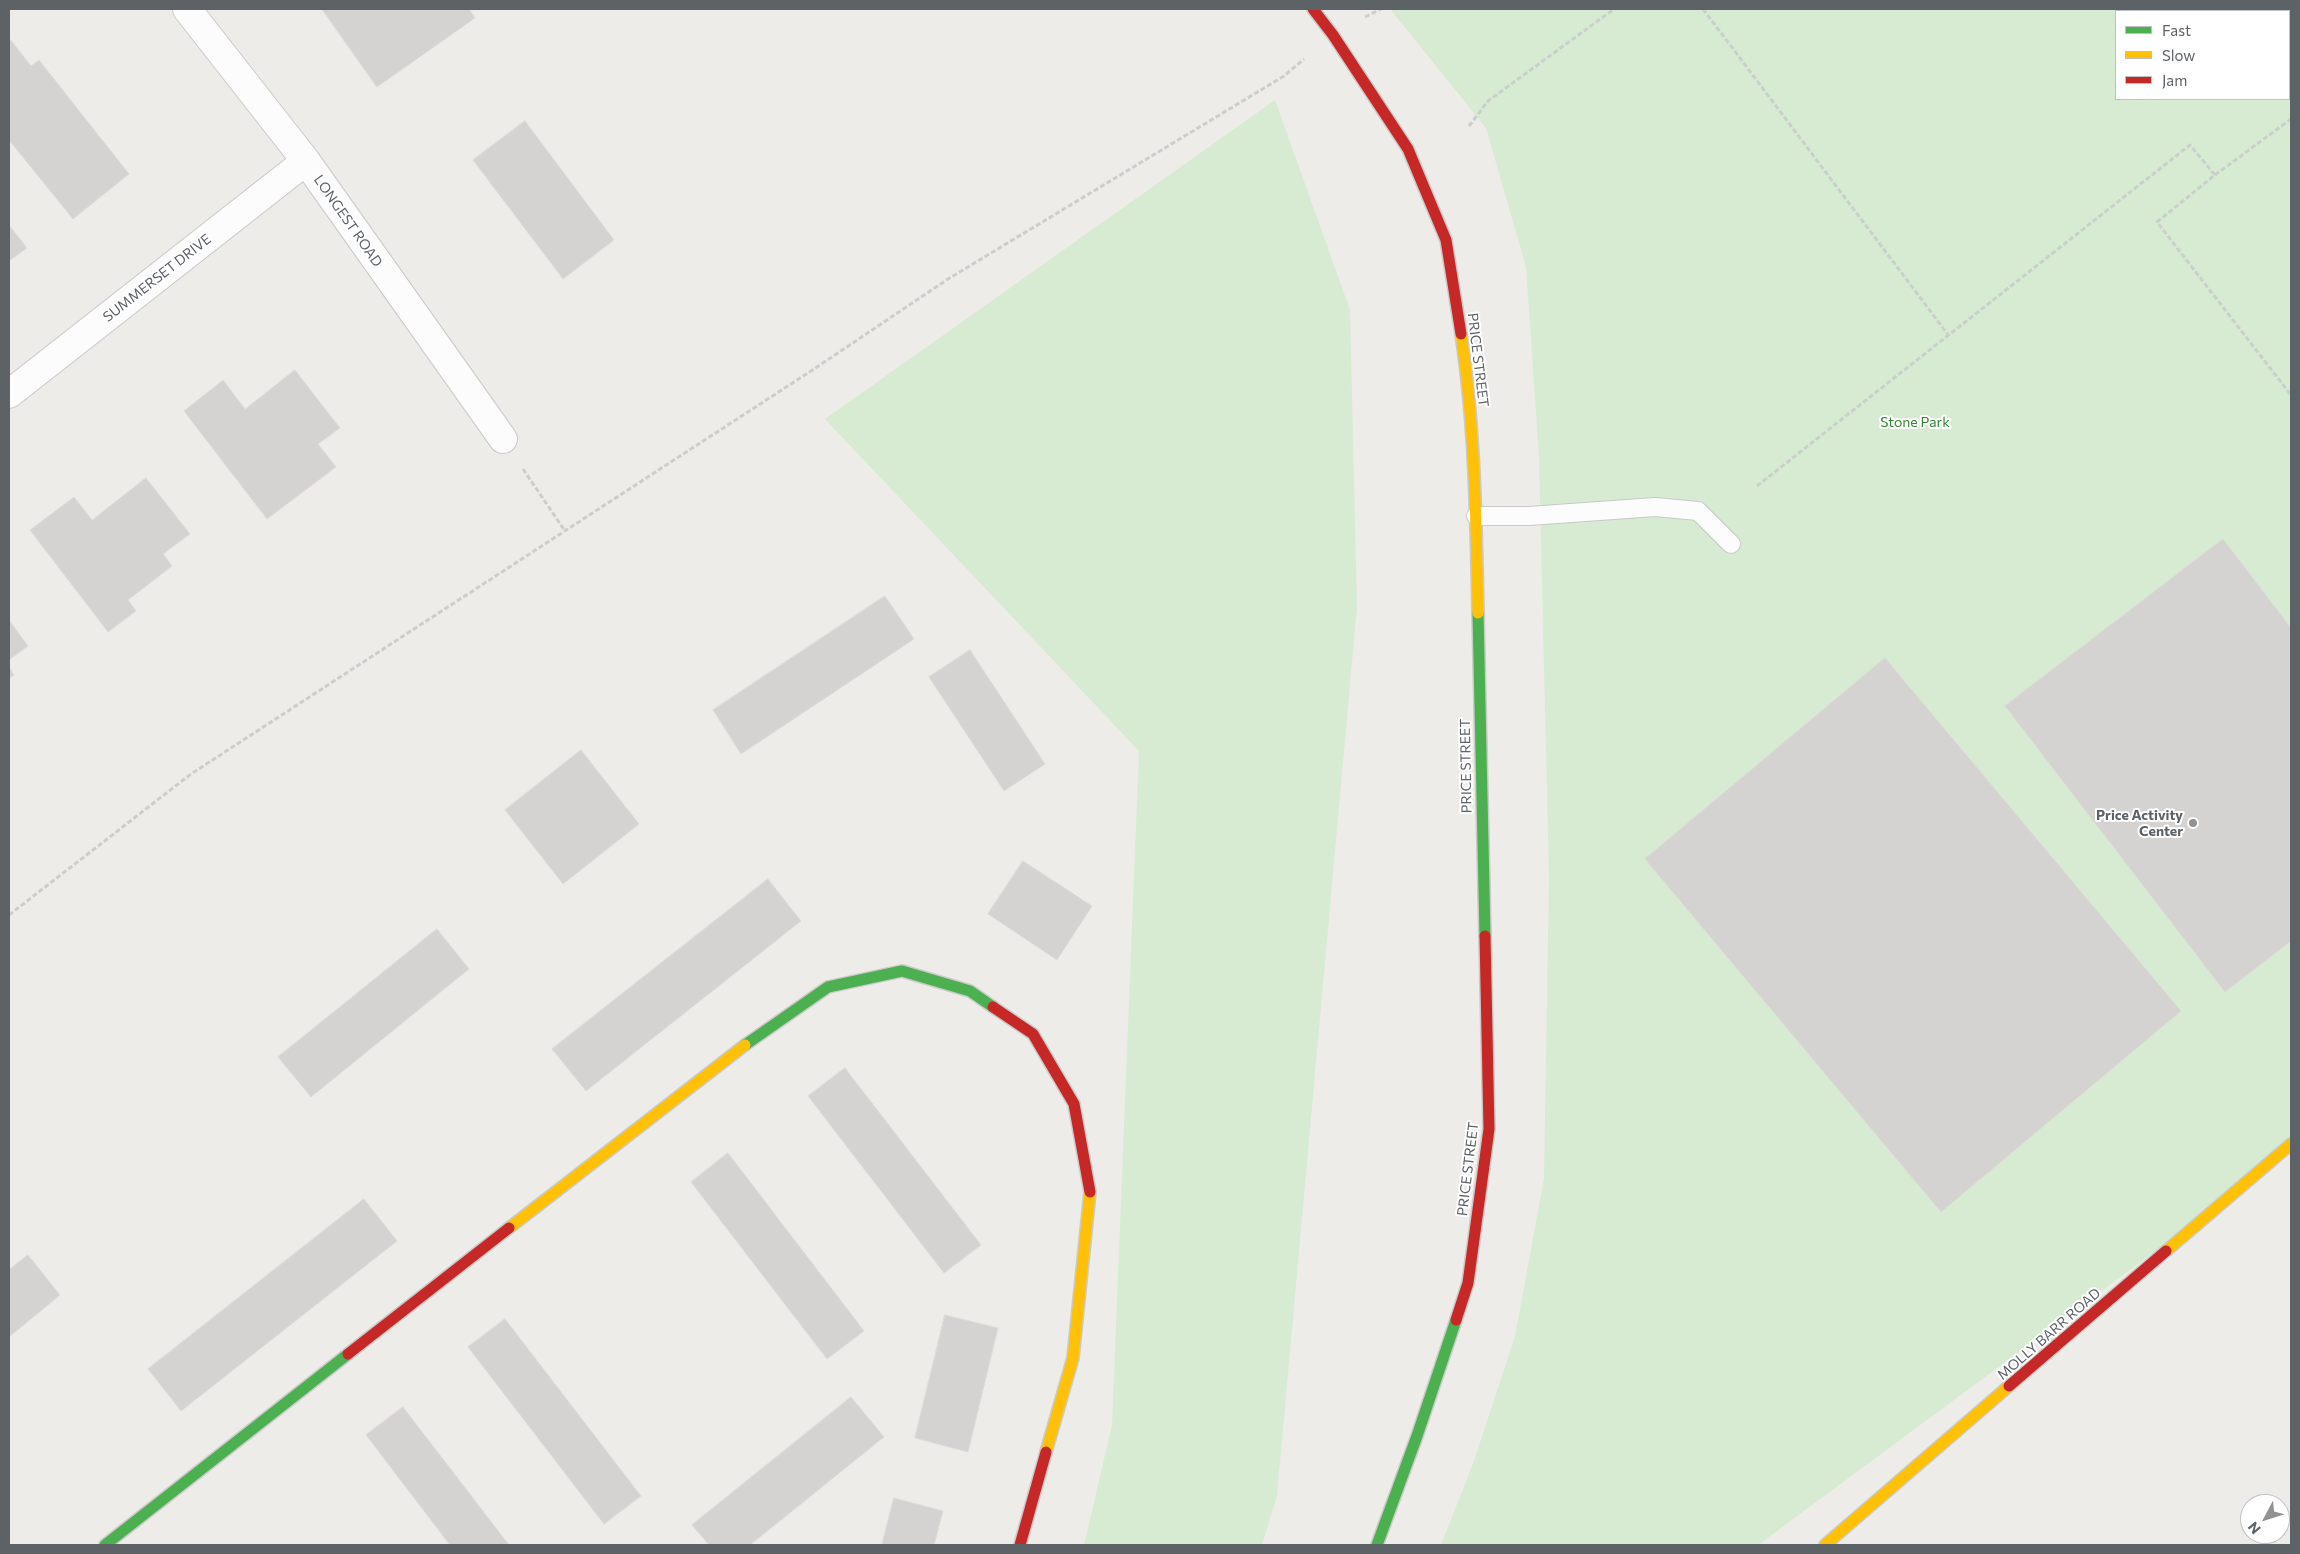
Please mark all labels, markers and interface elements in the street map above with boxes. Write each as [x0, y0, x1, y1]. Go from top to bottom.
legend [2115, 10, 2290, 100]
text: Fast [2162, 21, 2191, 39]
text: Slow [2162, 46, 2195, 64]
text: Jam [2162, 71, 2187, 89]
street label: LONGEST ROAD [310, 172, 386, 270]
street label: SUMMERSET DRIVE [100, 231, 214, 325]
street label: PRICE STREET [1464, 312, 1492, 408]
park label: Stone Park [1880, 414, 1950, 430]
street label: PRICE STREET [1457, 719, 1475, 813]
place label: Price Activity Center [2096, 807, 2183, 840]
marker: Price Activity Center [2187, 817, 2199, 829]
street label: PRICE STREET [1454, 1121, 1482, 1217]
street label: MOLLY BARR ROAD [1994, 1285, 2104, 1383]
north arrow [2240, 1494, 2290, 1544]
text: N [2244, 1519, 2264, 1538]

